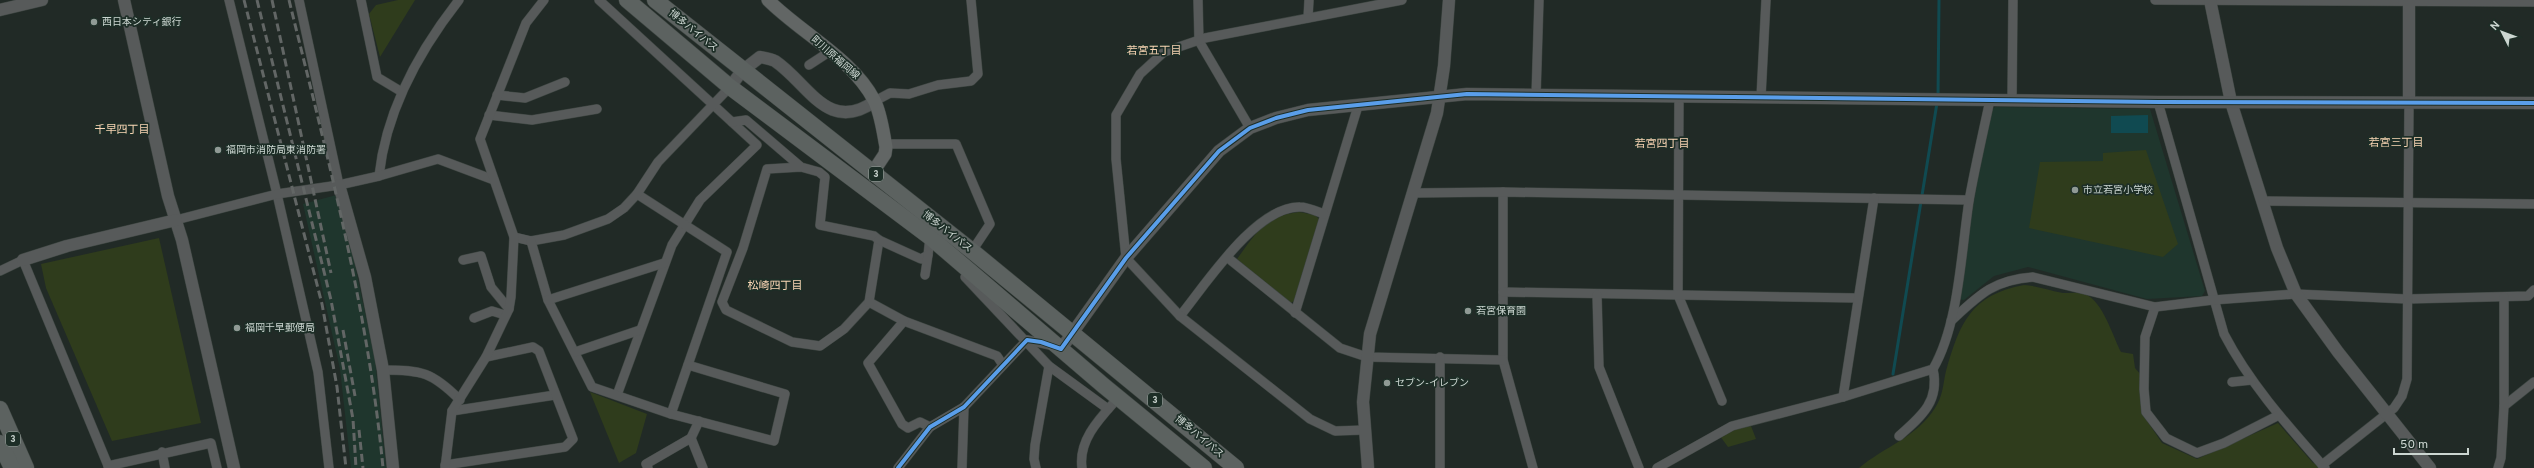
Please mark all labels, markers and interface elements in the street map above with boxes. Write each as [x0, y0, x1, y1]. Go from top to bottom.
street label: 博多バイパス [666, 7, 720, 55]
north arrow [2482, 12, 2522, 52]
place label: 西日本シティ銀行 [102, 16, 181, 29]
marker: 西日本シティ銀行 [89, 17, 99, 27]
text: N [2487, 18, 2503, 34]
street label: 町川原福岡線 [808, 33, 862, 83]
district label: 若宮五丁目 [1127, 44, 1182, 58]
district label: 千早四丁目 [95, 123, 150, 137]
district label: 若宮三丁目 [2369, 136, 2424, 150]
district label: 若宮四丁目 [1635, 137, 1690, 151]
place label: 福岡市消防局東消防署 [226, 144, 326, 157]
marker: 福岡市消防局東消防署 [213, 145, 223, 155]
road number: 3 [869, 167, 883, 181]
place label: 市立若宮小学校 [2083, 184, 2153, 197]
marker: 市立若宮小学校 [2070, 185, 2080, 195]
street label: 博多バイパス [919, 208, 975, 256]
district label: 松崎四丁目 [748, 279, 803, 293]
place label: 若宮保育園 [1476, 305, 1526, 318]
marker: 若宮保育園 [1463, 306, 1473, 316]
place label: 福岡千早郵便局 [245, 322, 315, 335]
marker: 福岡千早郵便局 [232, 323, 242, 333]
place label: セブン-イレブン [1395, 377, 1469, 390]
marker: セブン-イレブン [1382, 378, 1392, 388]
road number: 3 [1148, 393, 1162, 407]
street label: 博多バイパス [1172, 413, 1226, 461]
scale bar [2394, 430, 2468, 456]
road number: 3 [6, 432, 20, 446]
text: 50 m [2400, 437, 2428, 453]

